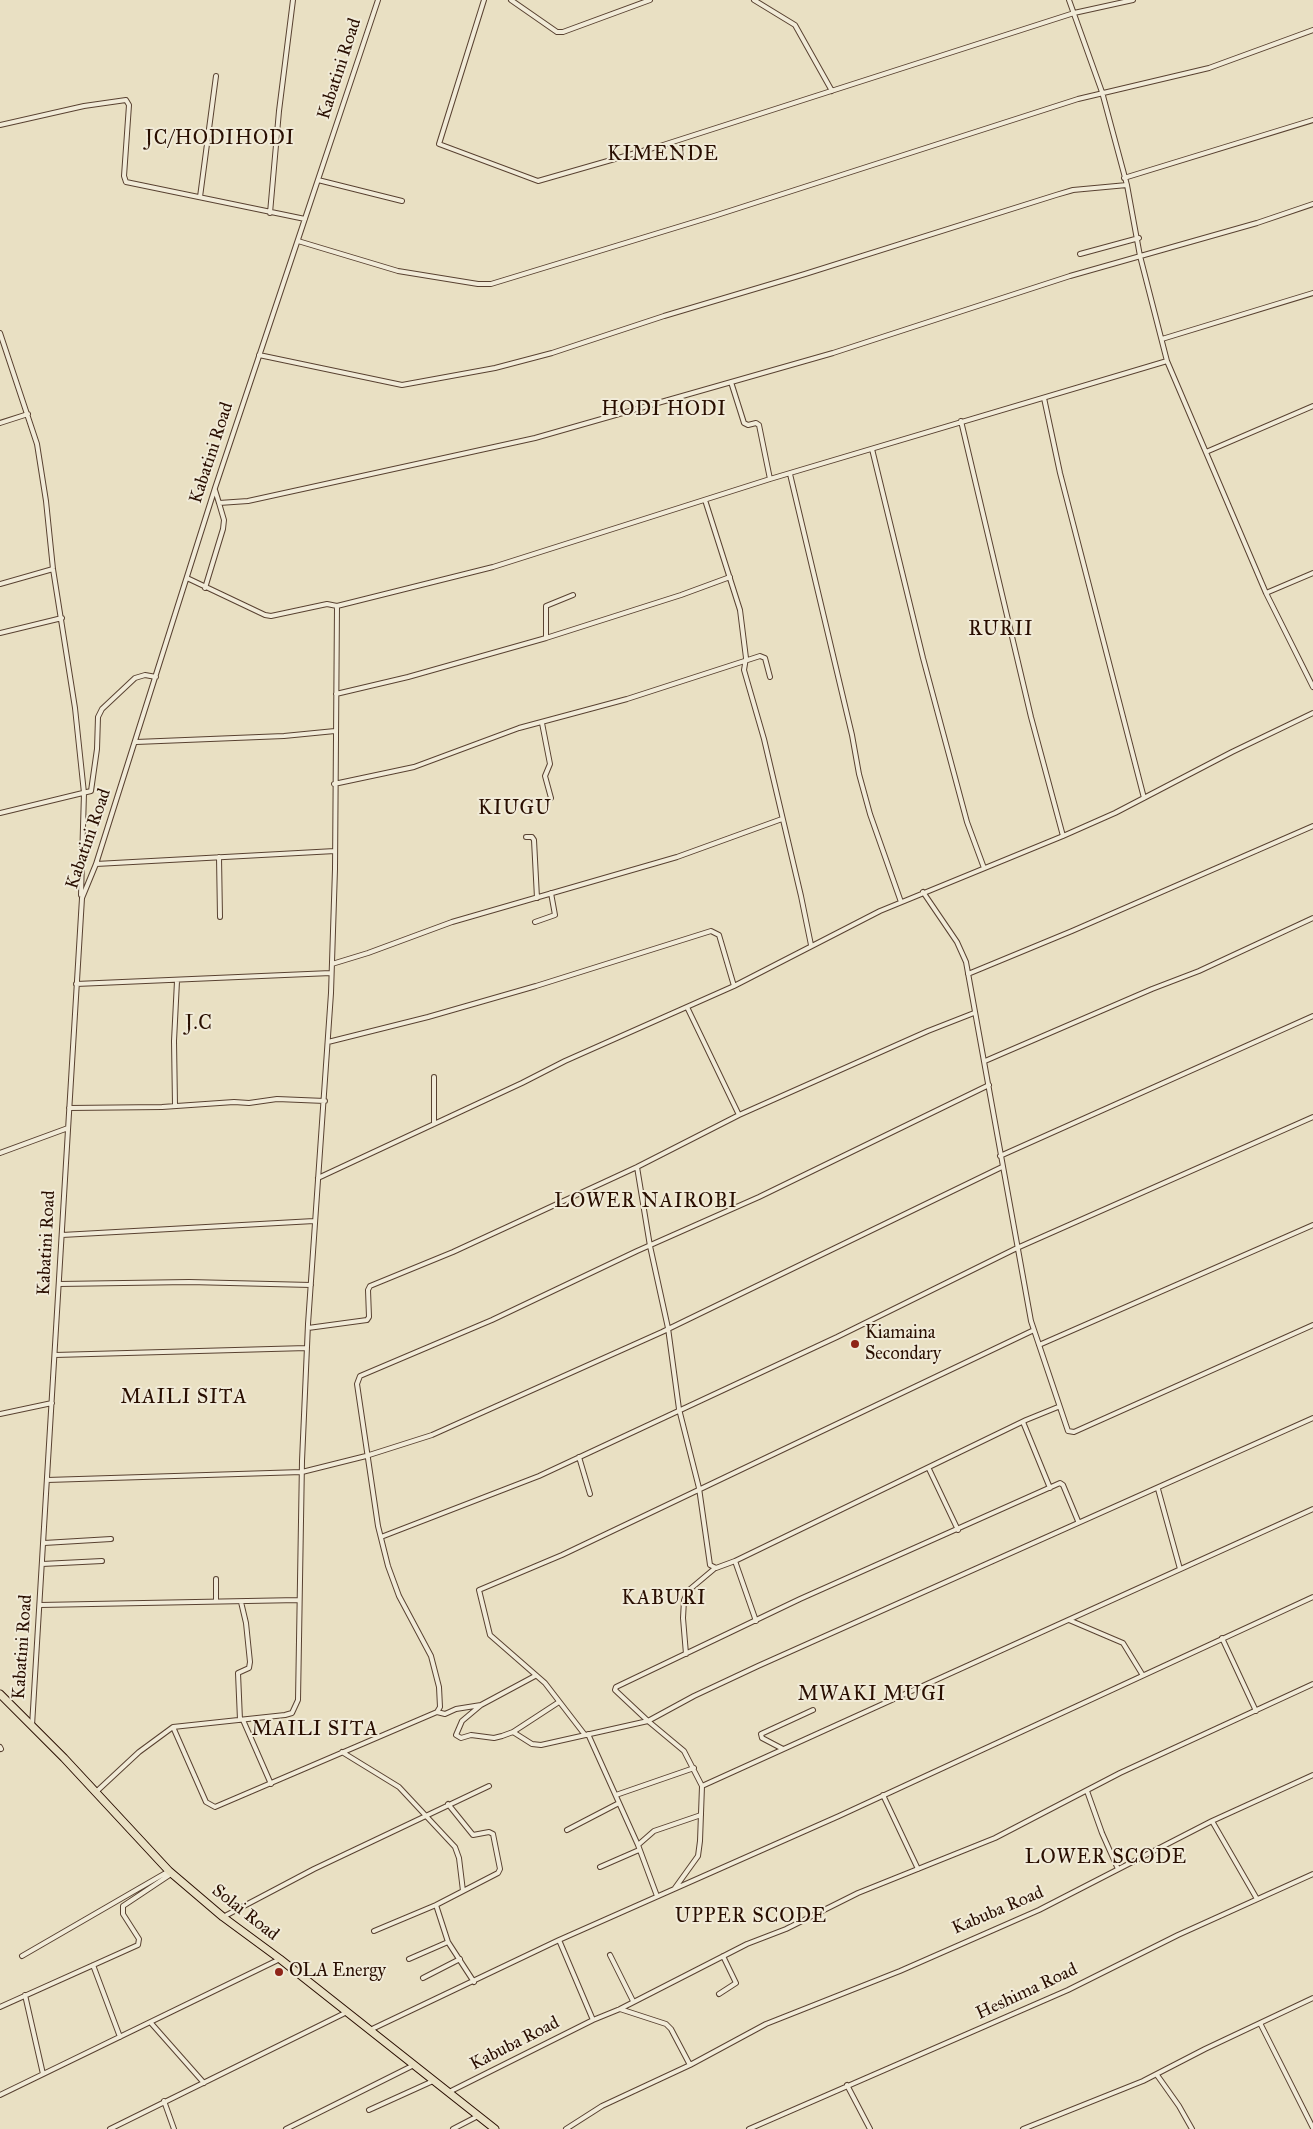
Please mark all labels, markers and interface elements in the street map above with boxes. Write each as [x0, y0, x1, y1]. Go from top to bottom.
street label: Kabatini Road [314, 16, 366, 122]
district label: JC/HODIHODI [144, 127, 296, 151]
district label: KIMENDE [606, 143, 720, 167]
district label: HODI HODI [600, 398, 728, 422]
street label: Kabatini Road [186, 400, 238, 506]
district label: RURII [968, 618, 1034, 642]
street label: Kabatini Road [62, 786, 116, 892]
district label: KIUGU [477, 797, 553, 821]
district label: J.C [185, 1012, 213, 1036]
street label: Kabatini Road [33, 1190, 61, 1296]
district label: LOWER NAIROBI [553, 1190, 739, 1214]
place label: Kiamaina Secondary [865, 1323, 941, 1366]
marker: Kiamaina Secondary [849, 1338, 861, 1350]
district label: MAILI SITA [119, 1386, 249, 1410]
district label: KABURI [621, 1587, 707, 1611]
street label: Kabatini Road [9, 1594, 37, 1700]
district label: MWAKI MUGI [796, 1683, 948, 1707]
district label: MAILI SITA [250, 1718, 380, 1742]
district label: LOWER SCODE [1023, 1846, 1189, 1870]
street label: Solai Road [207, 1880, 283, 1946]
street label: Kabuba Road [949, 1882, 1047, 1940]
district label: UPPER SCODE [673, 1905, 829, 1929]
street label: Heshima Road [973, 1959, 1081, 2025]
place label: OLA Energy [289, 1961, 386, 1983]
marker: OLA Energy [273, 1966, 285, 1978]
street label: Kabuba Road [467, 2012, 563, 2076]

